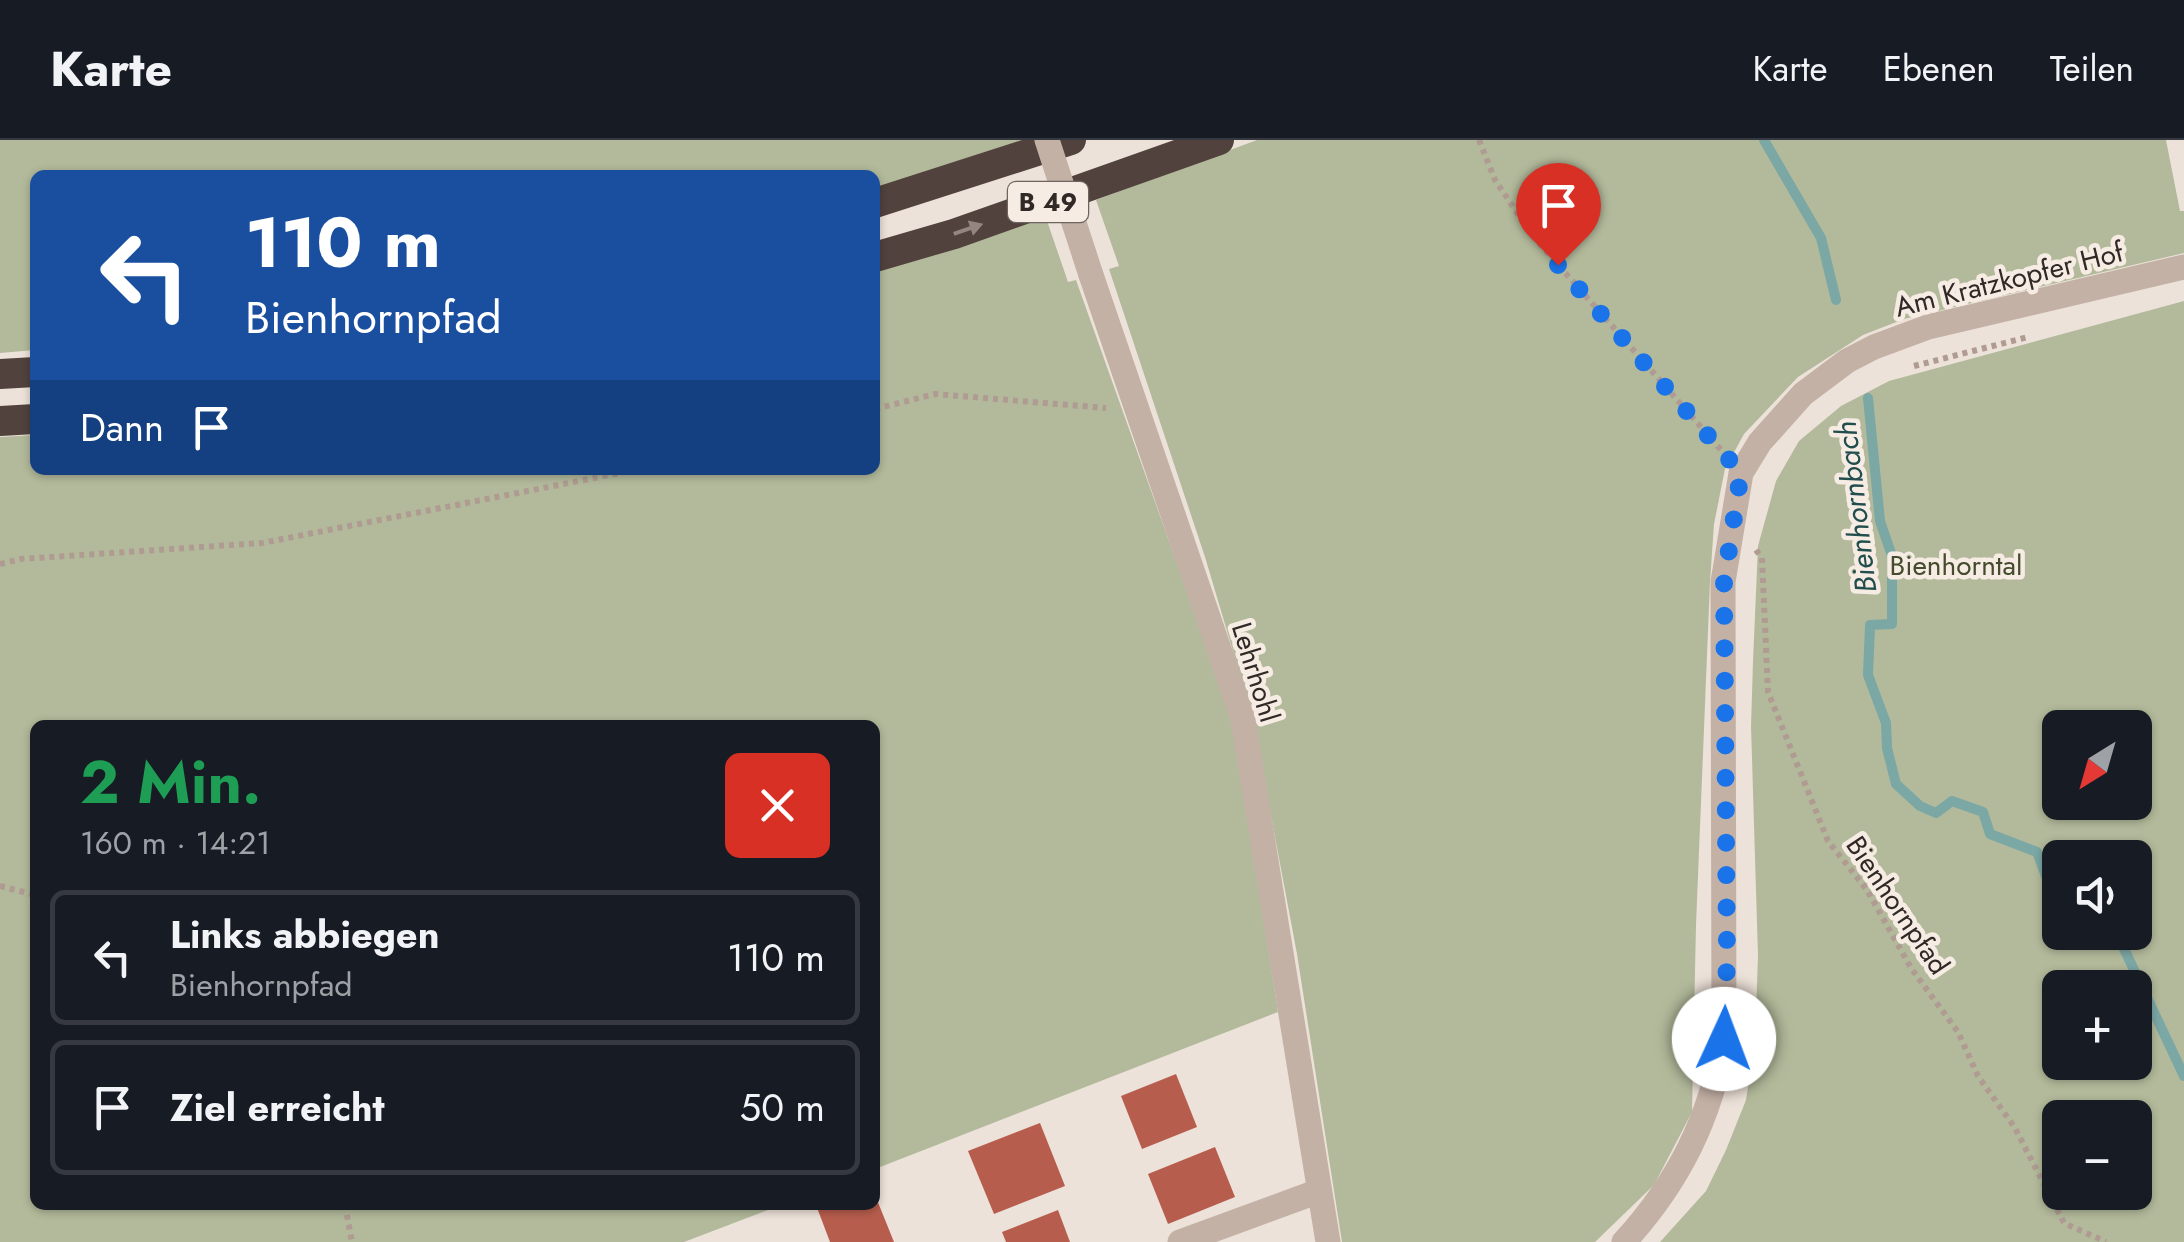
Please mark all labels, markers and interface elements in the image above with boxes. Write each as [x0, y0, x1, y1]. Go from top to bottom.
text: Karte [50, 35, 172, 104]
text: Karte [1753, 44, 1828, 94]
text: Ebenen [1883, 44, 1995, 94]
text: Teilen [2050, 44, 2134, 94]
pin [1516, 163, 1601, 266]
icon: arrive [1531, 178, 1586, 233]
road number: B 49 [1008, 182, 1088, 222]
text: 110 m [245, 192, 441, 293]
icon: left [80, 210, 210, 340]
one-way arrow [954, 221, 984, 236]
street label: Am Kratzkopfer Hof [1891, 231, 2129, 328]
text: Bienhornpfad [245, 285, 502, 350]
text: Dann [80, 400, 164, 455]
icon: arrive [184, 400, 239, 455]
water label: Bienhornbach [1824, 419, 1887, 595]
park label: Bienhorntal [1890, 545, 2022, 586]
street label: Lehrhohl [1221, 617, 1290, 727]
north arrow [2042, 710, 2152, 820]
map controls [2042, 710, 2152, 1210]
text: 2 Min. [80, 739, 261, 826]
button: close [725, 753, 830, 858]
text: 160 m · 14:21 [80, 820, 271, 866]
street label: Bienhornpfad [1836, 828, 1959, 983]
button: sound [2042, 840, 2152, 950]
text: Links abbiegen [170, 907, 440, 962]
icon: left [85, 930, 140, 985]
text: 110 m [727, 930, 825, 985]
text: Bienhornpfad [170, 962, 353, 1008]
button: + [2042, 970, 2152, 1080]
position arrow [1672, 987, 1776, 1091]
icon: arrive [85, 1080, 140, 1135]
text: Ziel erreicht [170, 1080, 385, 1135]
text: 50 m [740, 1080, 825, 1135]
button: − [2042, 1100, 2152, 1210]

